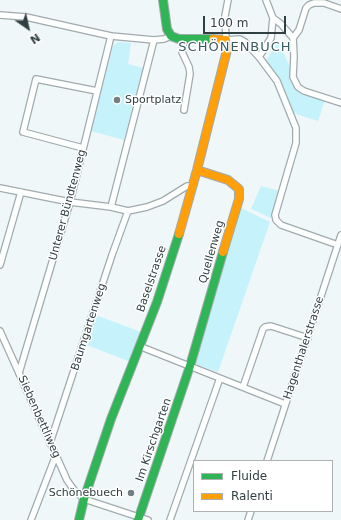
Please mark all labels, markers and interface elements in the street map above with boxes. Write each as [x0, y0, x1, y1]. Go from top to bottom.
north arrow [8, 8, 48, 48]
scale bar [205, 8, 288, 34]
text: 100 m [210, 16, 248, 30]
text: N [28, 30, 42, 46]
district label: SCHÖNENBUCH [178, 40, 292, 56]
place label: Sportplatz [125, 93, 181, 107]
marker: Sportplatz [112, 95, 122, 105]
street label: Unterer Bündtenweg [47, 148, 89, 262]
street label: Quellenweg [197, 219, 227, 285]
street label: Baselstrasse [134, 244, 170, 314]
street label: Baumgartenweg [69, 282, 109, 372]
street label: Hagenthalerstrasse [281, 295, 327, 401]
street label: Siebenbettliweg [15, 374, 63, 460]
street label: Im Kirschgarten [134, 397, 174, 483]
legend [193, 460, 333, 512]
text: Fluide [231, 469, 267, 483]
place label: Schönebuech [49, 486, 123, 500]
marker: Schönebuech [126, 488, 136, 498]
text: Ralenti [231, 489, 273, 503]

